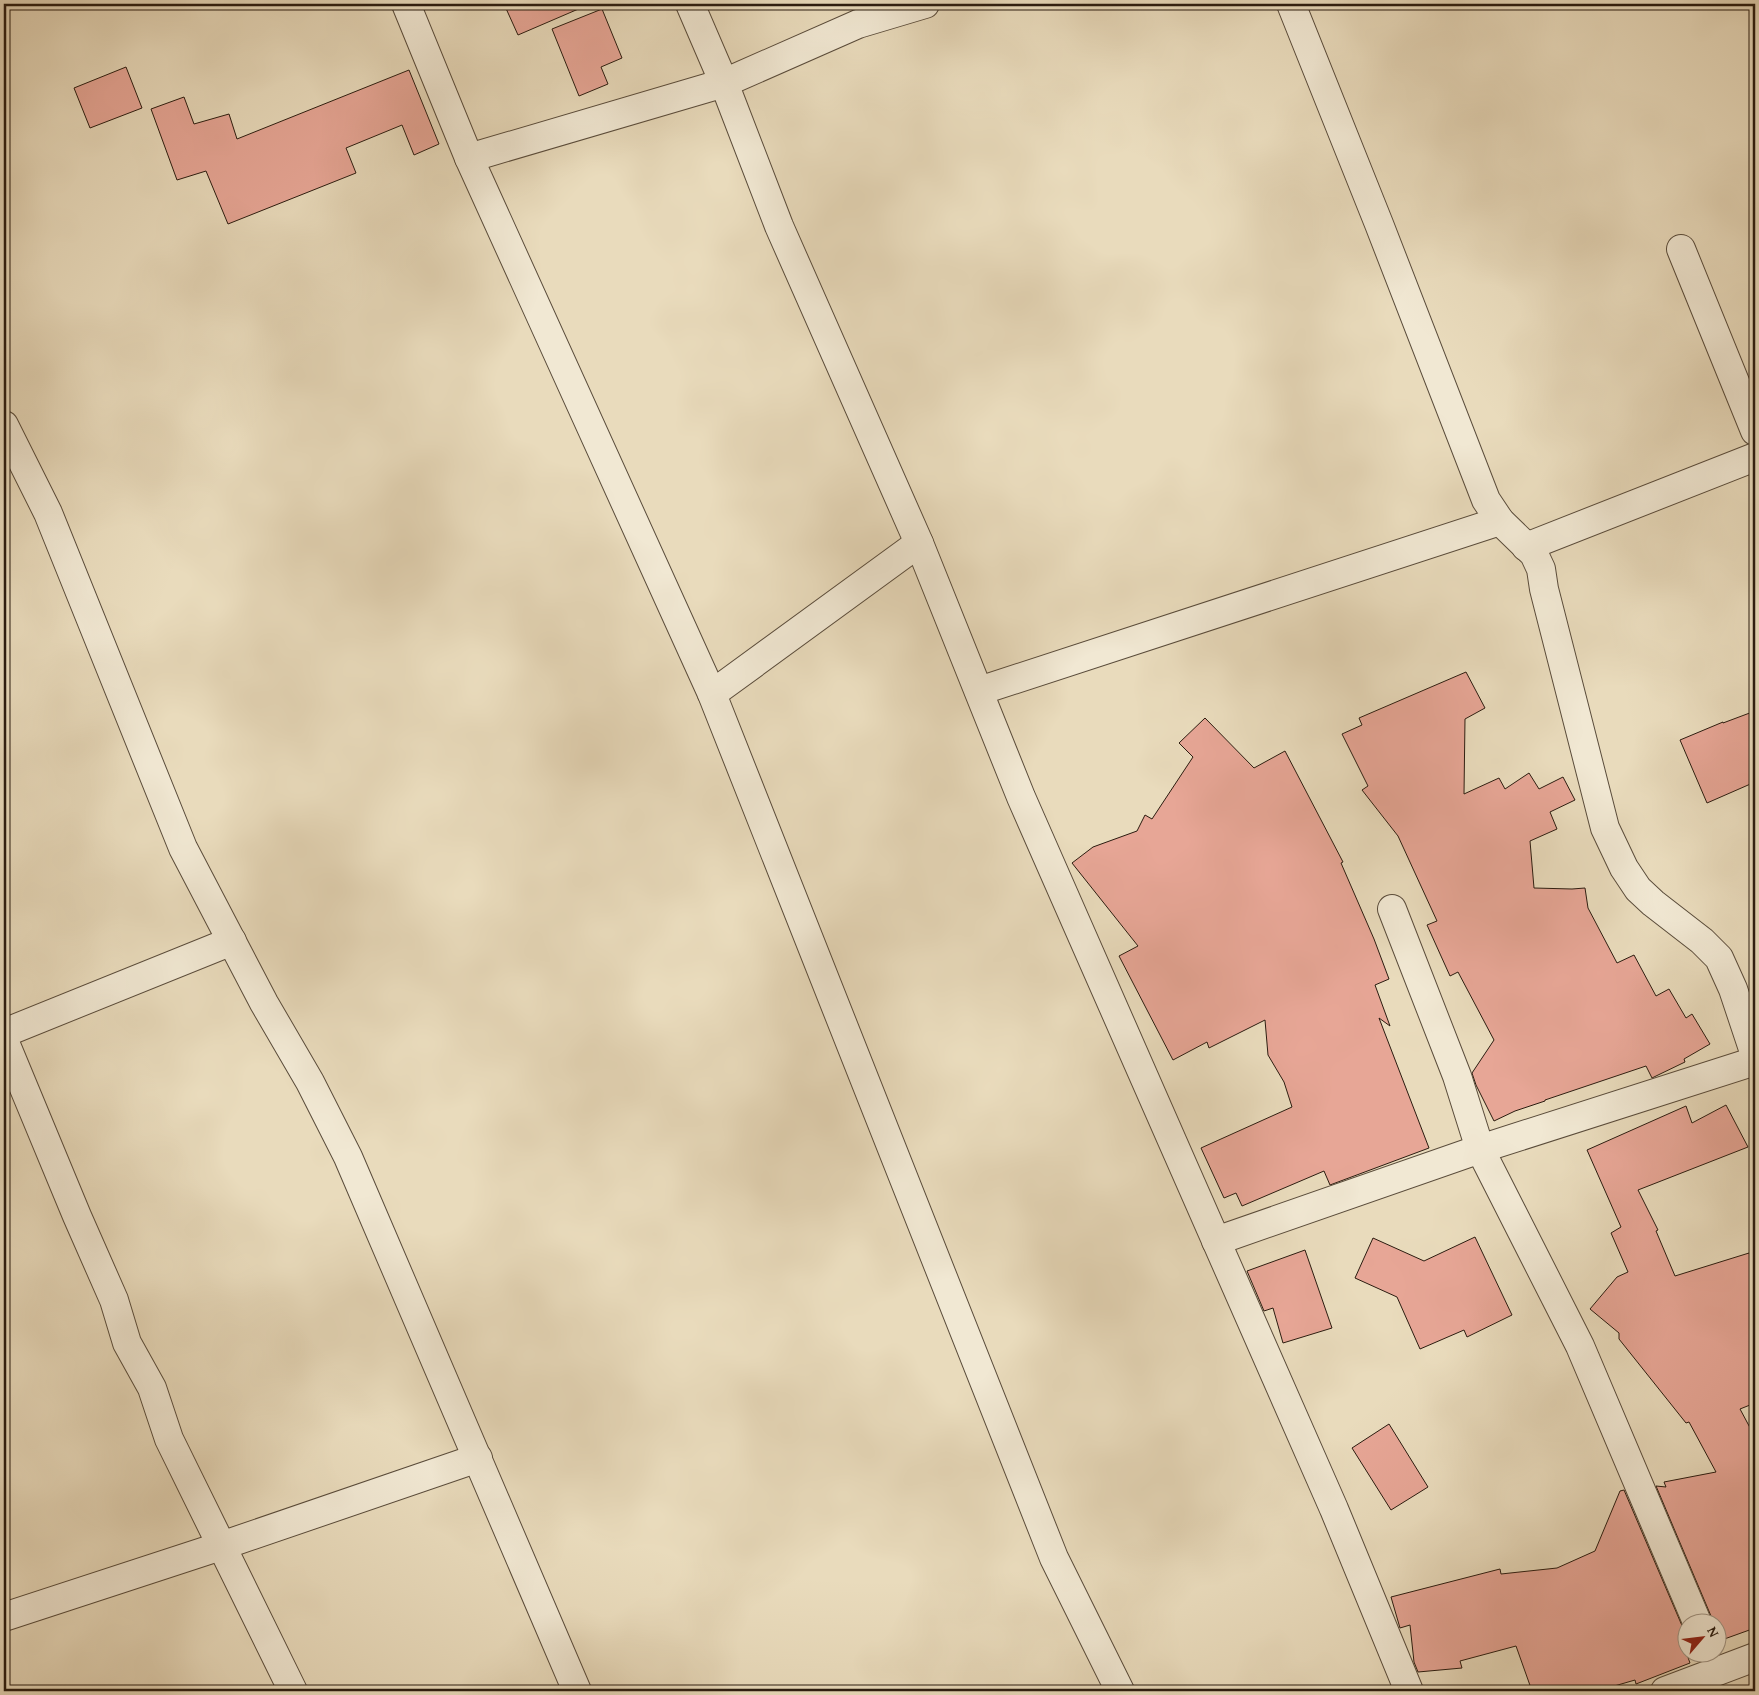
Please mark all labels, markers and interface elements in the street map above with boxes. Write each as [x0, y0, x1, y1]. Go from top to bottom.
north arrow [1676, 1612, 1726, 1662]
text: N [1702, 1623, 1725, 1641]

